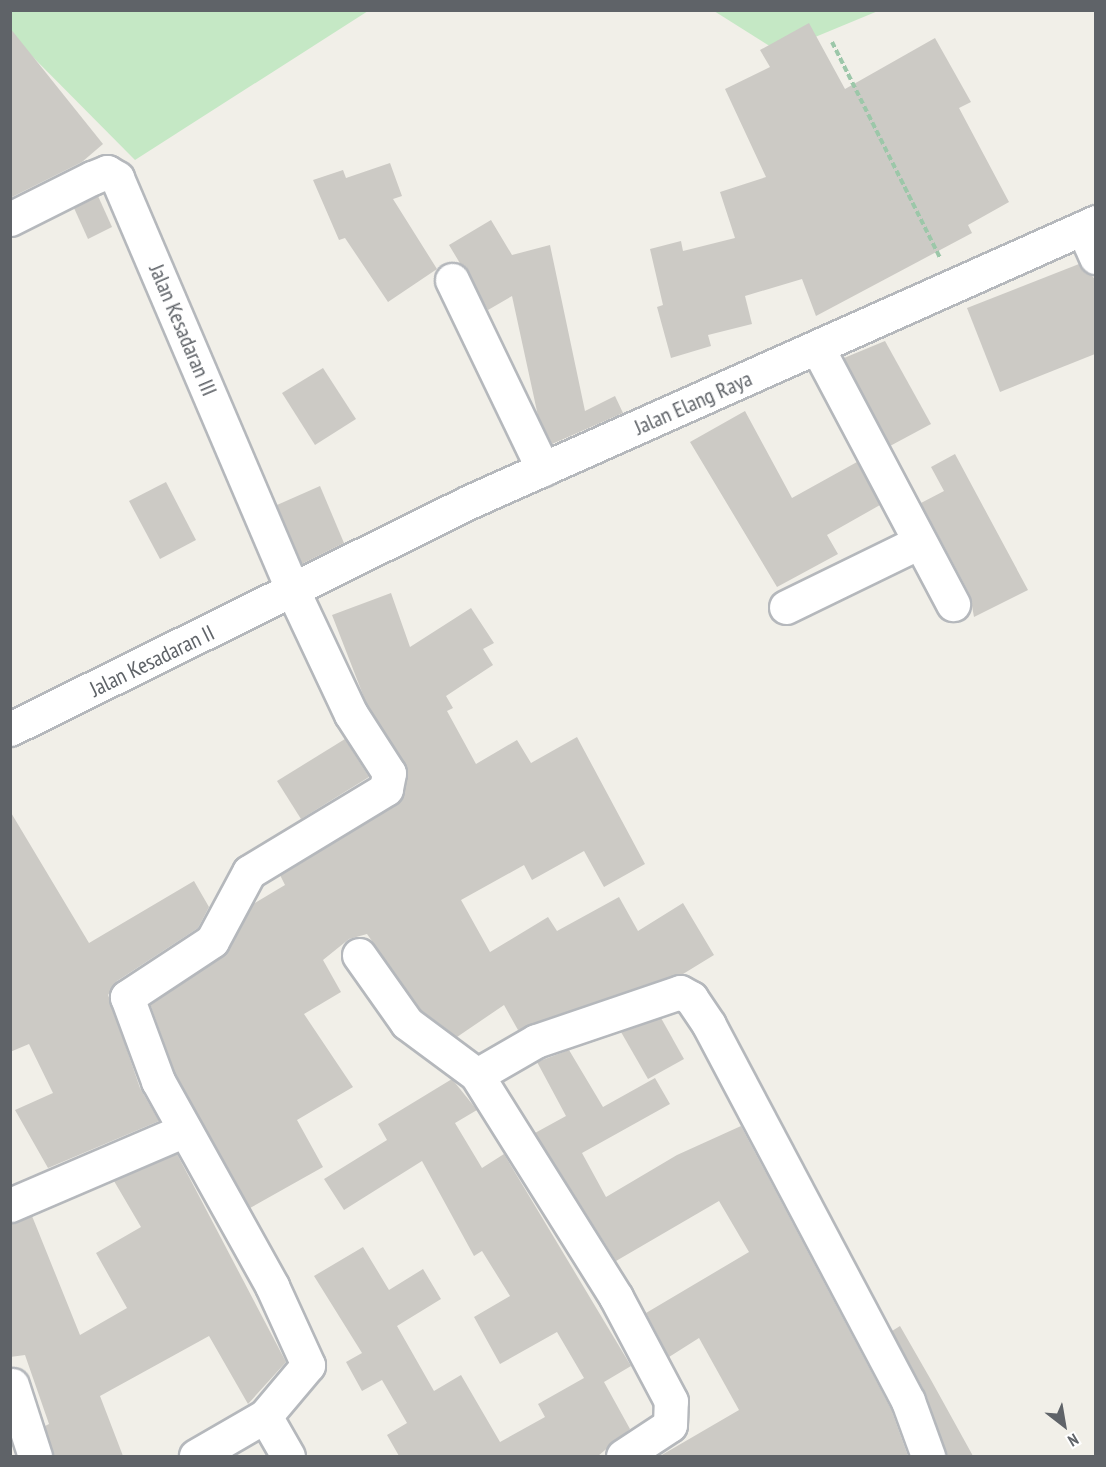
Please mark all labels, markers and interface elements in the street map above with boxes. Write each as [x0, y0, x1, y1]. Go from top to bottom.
street label: Jalan Kesadaran III [143, 260, 223, 400]
street label: Jalan Elang Raya [630, 365, 756, 441]
street label: Jalan Kesadaran II [85, 619, 219, 703]
north arrow [1034, 1395, 1094, 1455]
text: N [1064, 1430, 1082, 1451]

